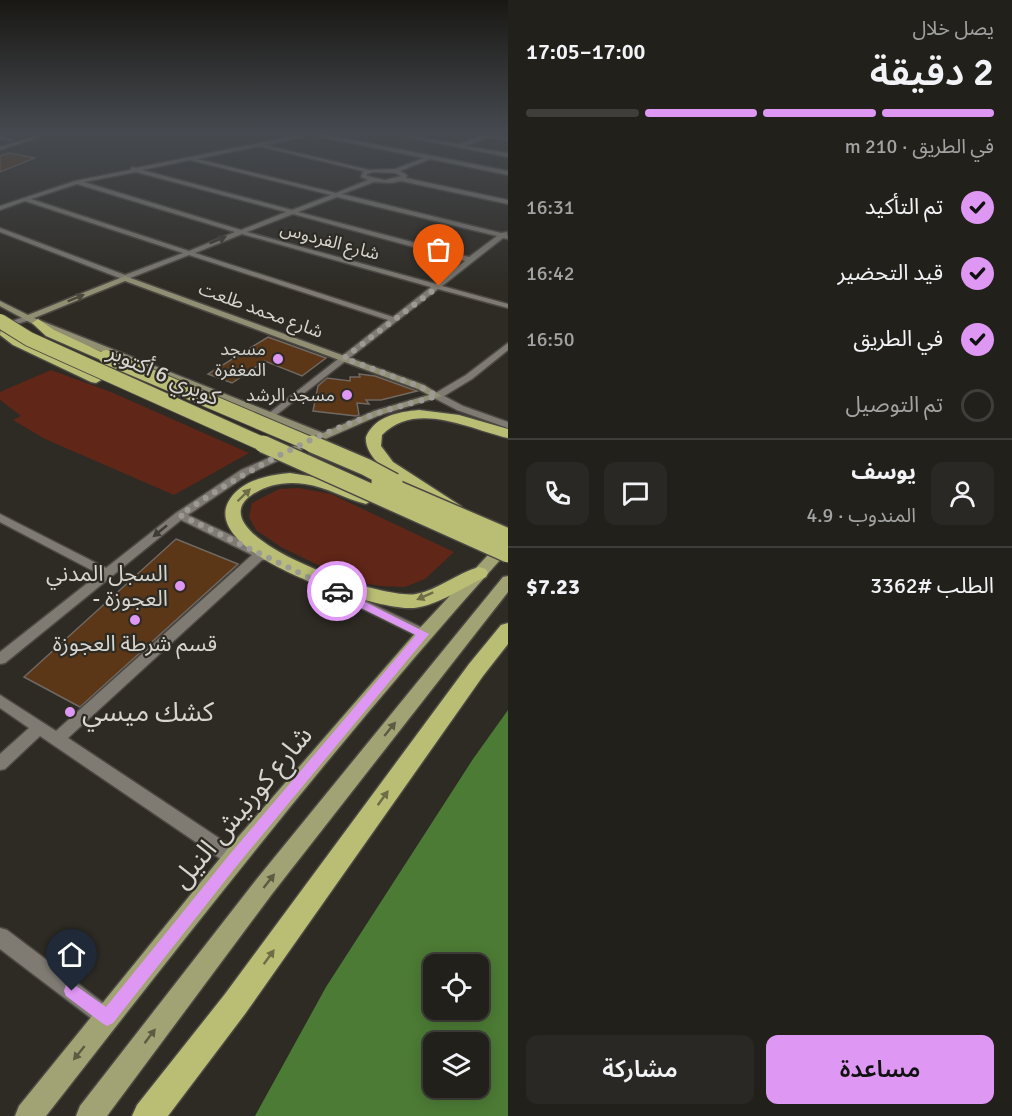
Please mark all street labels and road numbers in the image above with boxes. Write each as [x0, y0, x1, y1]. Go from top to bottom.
street label: شارع الفردوس [277, 217, 382, 268]
street label: شارع محمد طلعت [195, 277, 326, 345]
street label: كوبري 6 أكتوبر [101, 337, 225, 414]
street label: شارع كورنيش النيل [165, 720, 322, 897]

